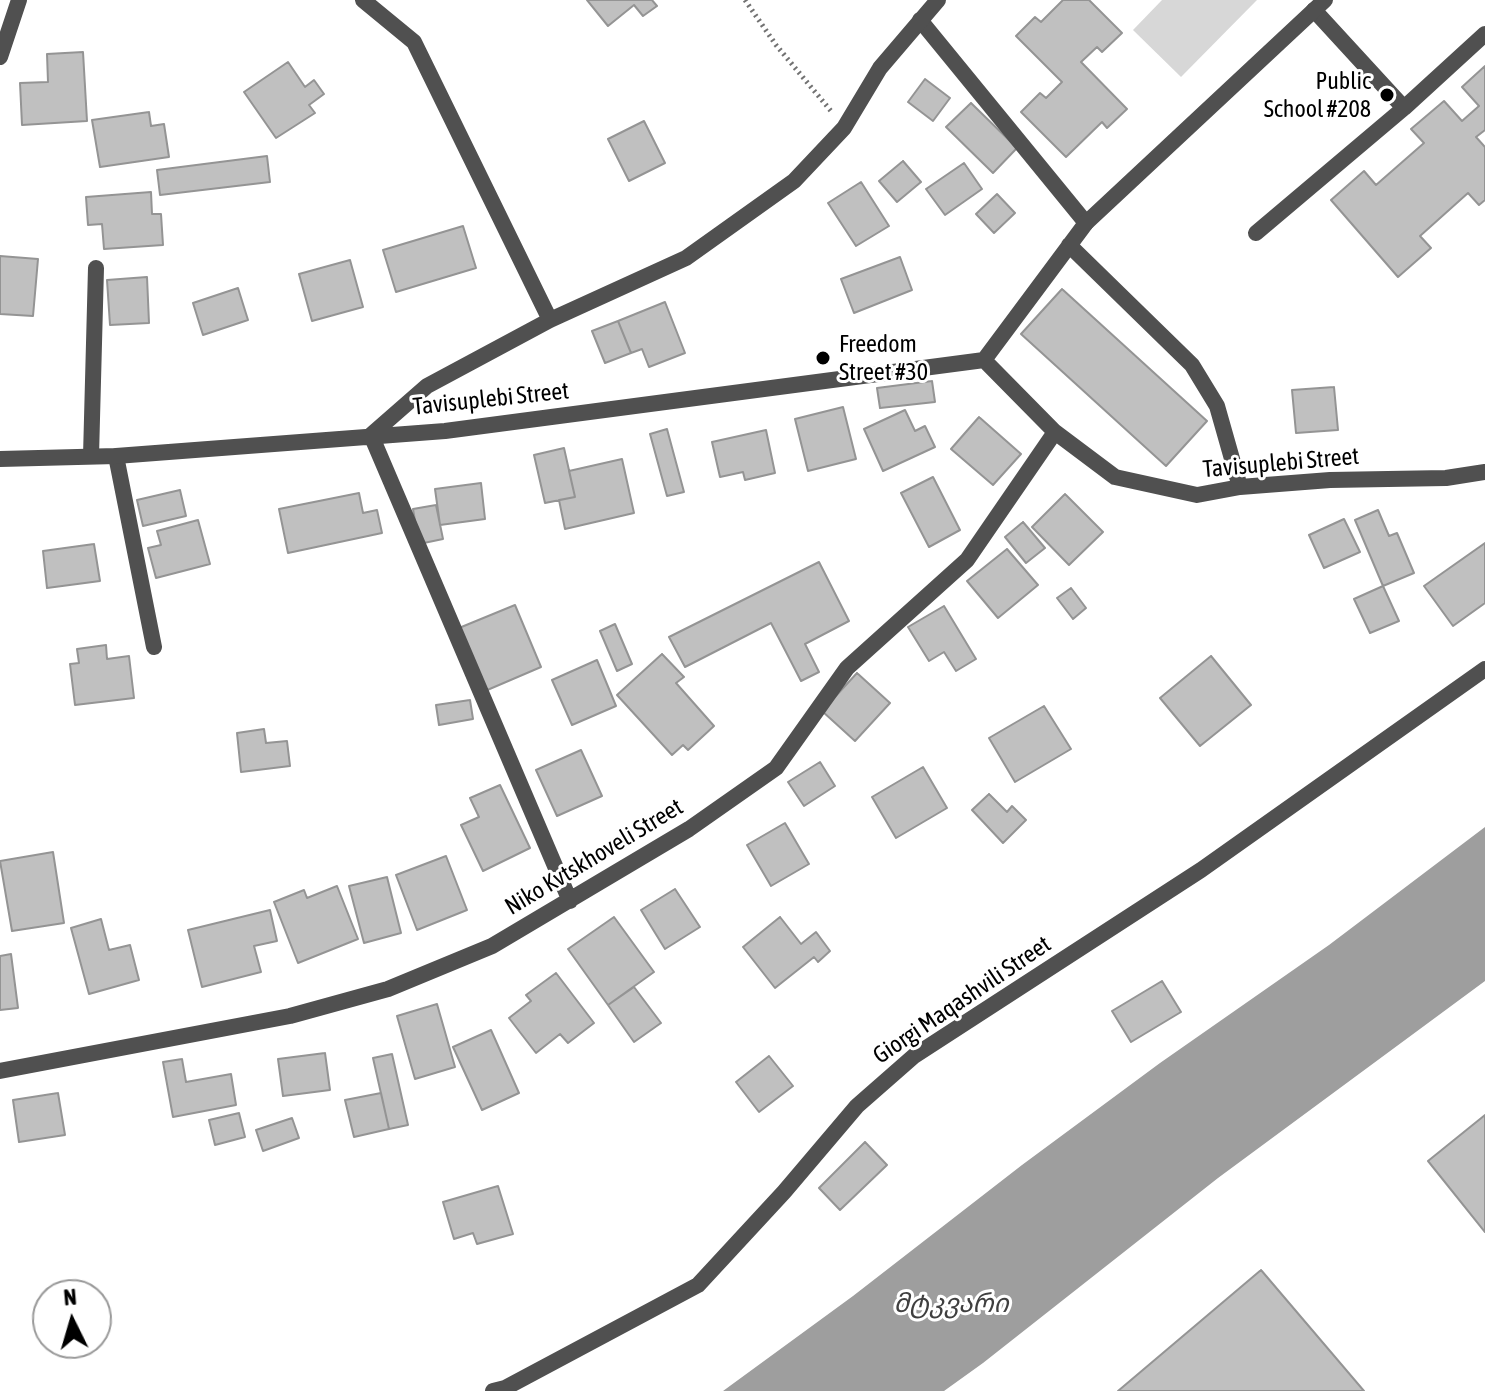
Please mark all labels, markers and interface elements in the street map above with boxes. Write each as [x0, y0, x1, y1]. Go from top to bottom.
place label: Public School #208 [1264, 67, 1371, 123]
marker: Public School #208 [1378, 86, 1396, 104]
place label: Freedom Street #30 [839, 330, 928, 386]
marker: Freedom Street #30 [814, 349, 832, 367]
street label: Tavisuplebi Street [412, 376, 570, 422]
street label: Tavisuplebi Street [1202, 442, 1360, 484]
street label: Niko Kvtskhoveli Street [500, 793, 688, 921]
street label: Giorgi Maqashvili Street [868, 930, 1056, 1070]
north arrow [32, 1279, 112, 1359]
text: N [62, 1284, 78, 1311]
water label: მტკვარი [894, 1288, 1008, 1320]

